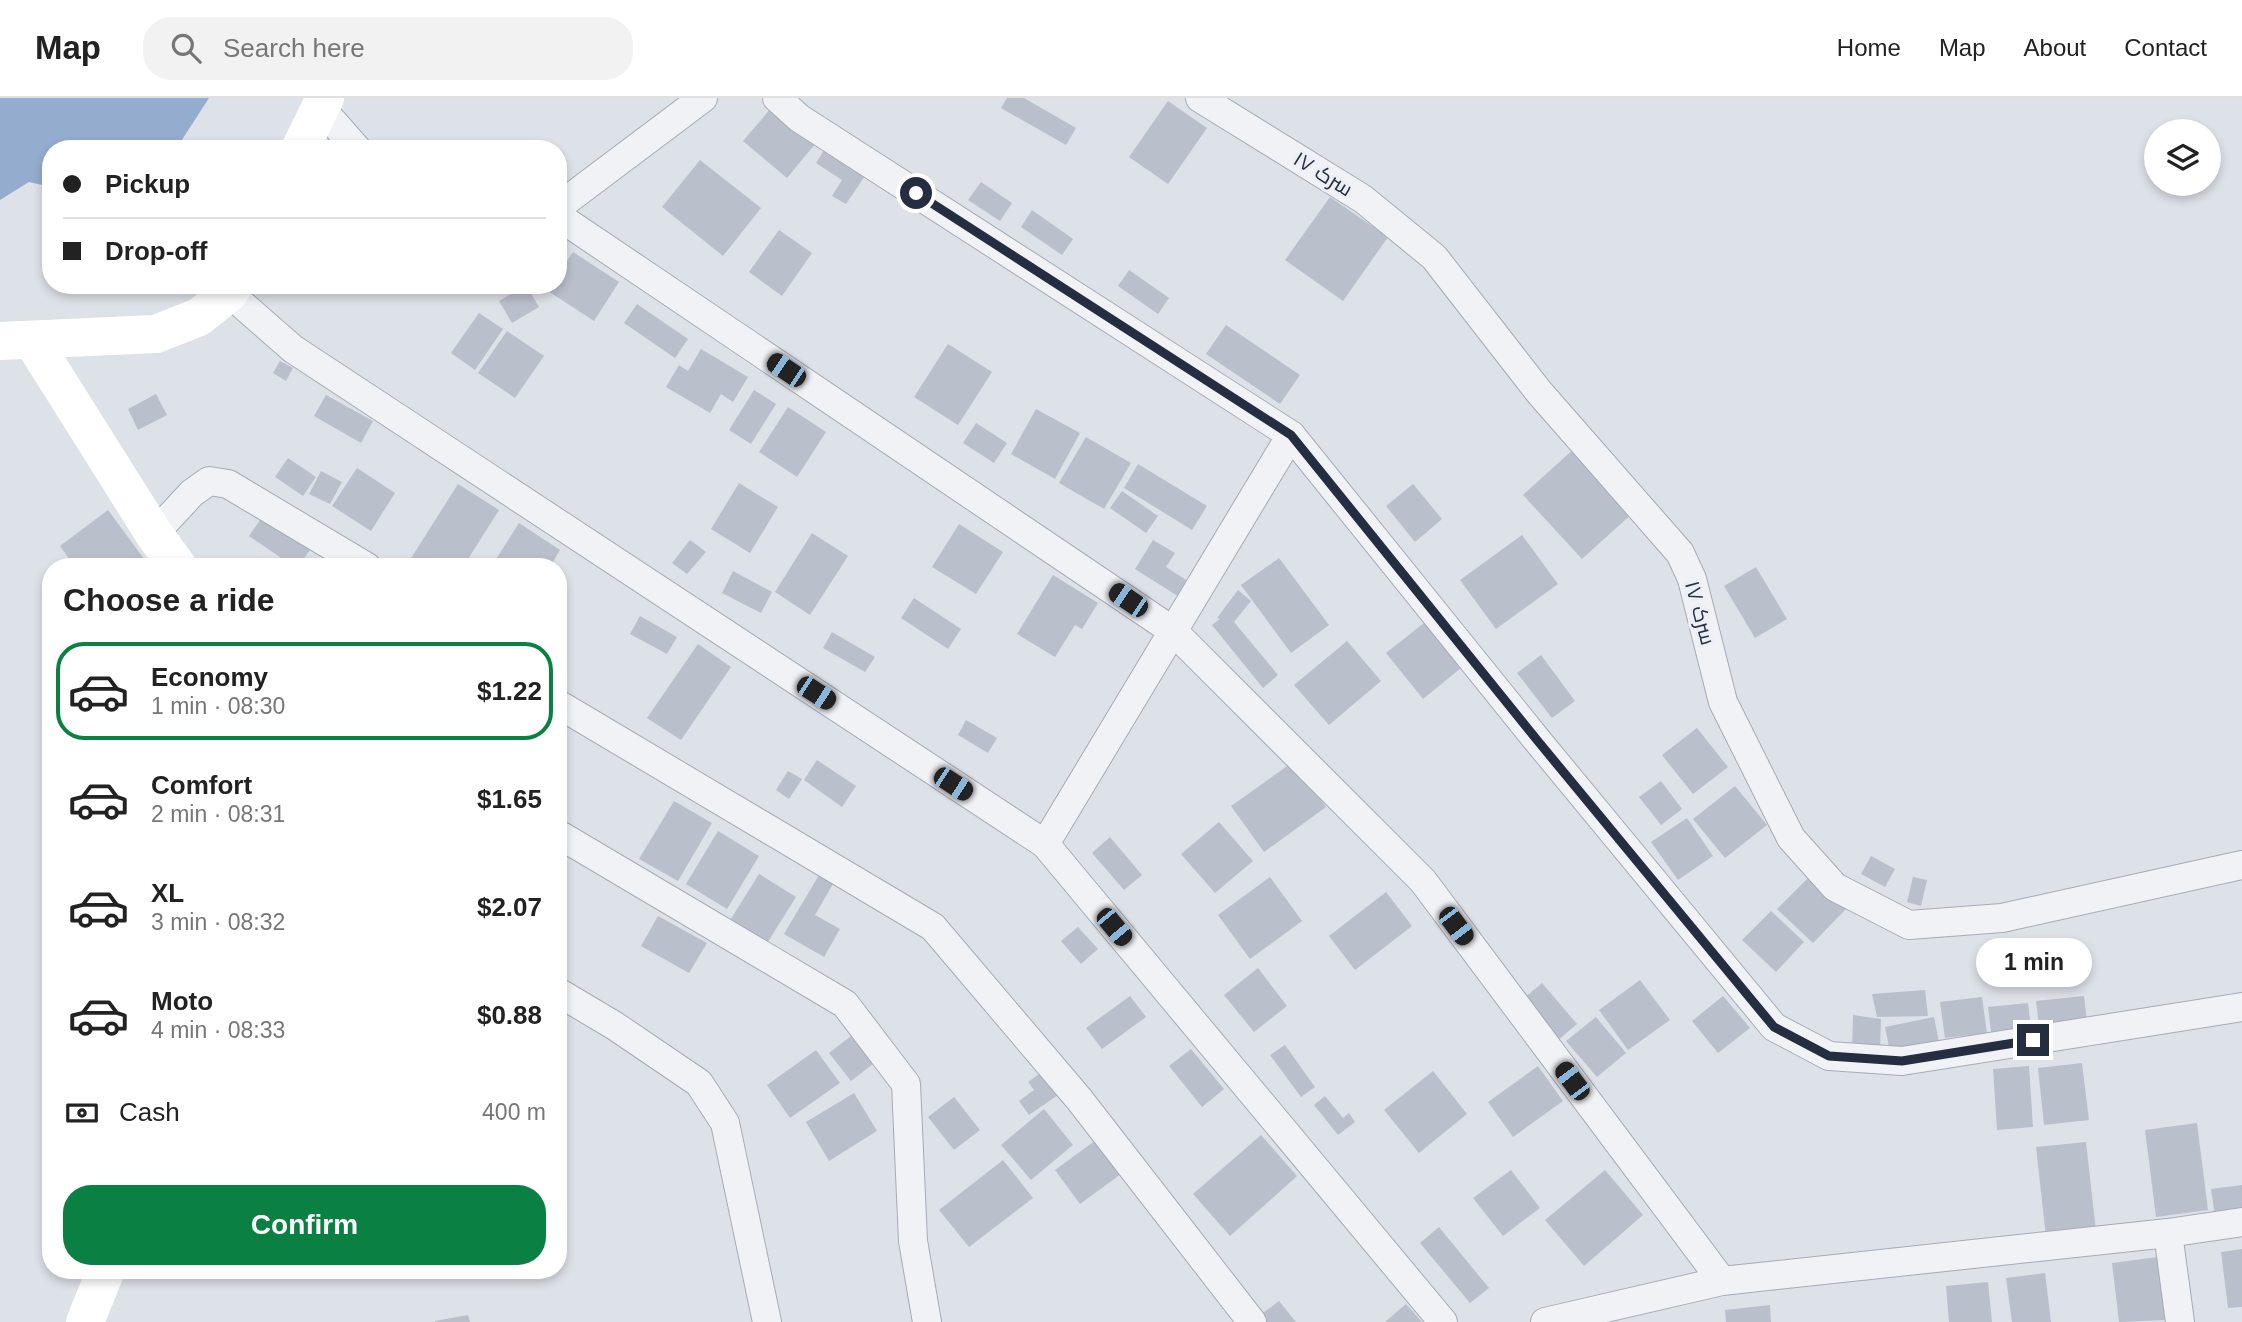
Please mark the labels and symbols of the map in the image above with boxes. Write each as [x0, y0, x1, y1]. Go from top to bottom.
street label: سرک ۱۷ [1289, 147, 1357, 201]
route start [900, 177, 932, 209]
car [763, 350, 810, 390]
street label: سرک ۱۷ [1680, 578, 1720, 648]
car [1105, 580, 1152, 620]
car [793, 673, 840, 713]
car [930, 764, 977, 804]
car [1435, 903, 1478, 949]
car [1093, 904, 1136, 950]
callout: 1 min [1975, 939, 2091, 988]
route end [2017, 1024, 2049, 1056]
car [1551, 1058, 1594, 1104]

